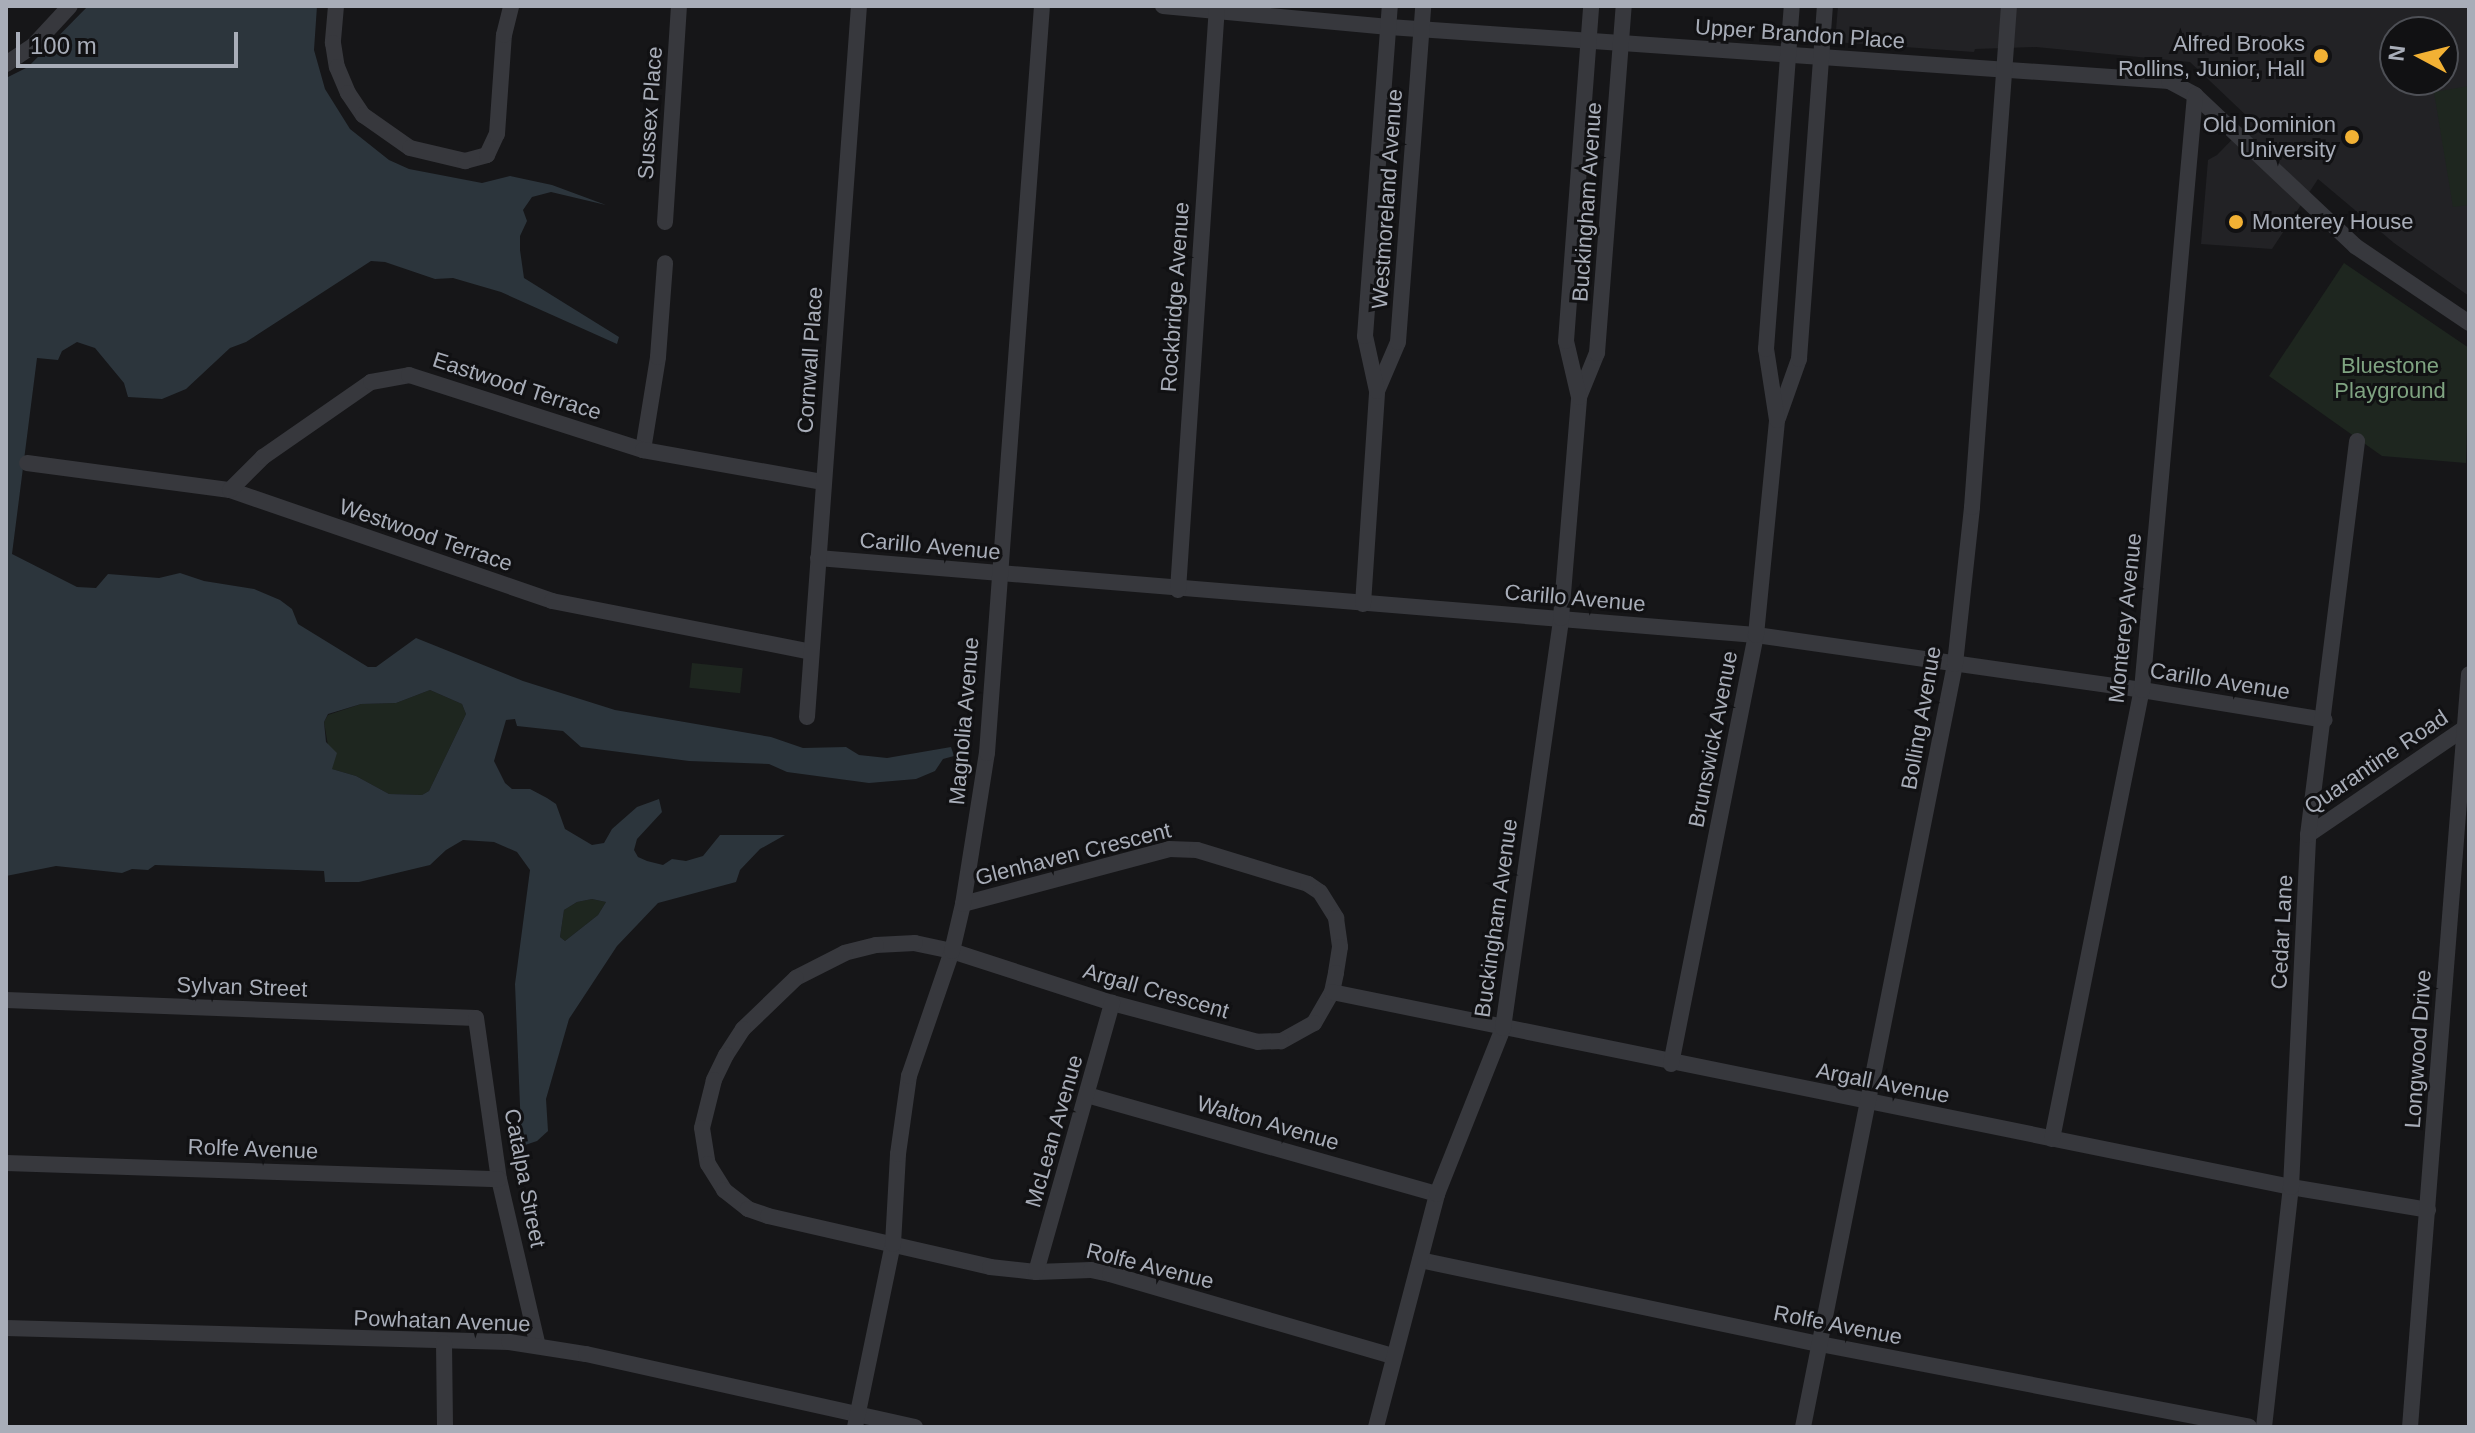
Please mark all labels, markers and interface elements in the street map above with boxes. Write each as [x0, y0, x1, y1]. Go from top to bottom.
street label: Upper Brandon Place [1694, 13, 1906, 55]
scale bar [20, 16, 242, 66]
north arrow [2379, 16, 2459, 96]
place label: Alfred Brooks Rollins, Junior, Hall [2118, 30, 2305, 82]
text: 100 m [30, 32, 97, 59]
text: N [2383, 44, 2410, 63]
street label: Sussex Place [632, 46, 668, 180]
marker: Alfred Brooks Rollins, Junior, Hall [2312, 47, 2330, 65]
street label: Westmoreland Avenue [1366, 87, 1408, 311]
street label: Buckingham Avenue [1567, 101, 1607, 303]
place label: Old Dominion University [2203, 111, 2336, 162]
marker: Old Dominion University [2343, 128, 2361, 146]
street label: Rockbridge Avenue [1155, 201, 1195, 393]
place label: Monterey House [2252, 209, 2413, 235]
marker: Monterey House [2227, 213, 2245, 231]
street label: Cornwall Place [792, 286, 828, 434]
street label: Eastwood Terrace [429, 346, 605, 426]
park label: Bluestone Playground [2334, 352, 2446, 404]
street label: Westwood Terrace [336, 493, 516, 577]
street label: Carillo Avenue [858, 527, 1002, 565]
street label: Monterey Avenue [2103, 531, 2147, 705]
street label: Carillo Avenue [1503, 579, 1647, 617]
street label: Magnolia Avenue [943, 635, 985, 807]
street label: Bolling Avenue [1895, 644, 1947, 792]
street label: Brunswick Avenue [1683, 648, 1743, 830]
street label: Carillo Avenue [2147, 657, 2293, 705]
street label: Quarantine Road [2299, 704, 2453, 820]
street label: Buckingham Avenue [1469, 816, 1523, 1020]
street label: Glenhaven Crescent [973, 817, 1173, 891]
street label: Cedar Lane [2266, 874, 2298, 990]
street label: Argall Crescent [1080, 958, 1232, 1024]
street label: Longwood Drive [2399, 969, 2437, 1129]
street label: Sylvan Street [176, 972, 308, 1002]
street label: McLean Avenue [1019, 1051, 1089, 1211]
street label: Argall Avenue [1813, 1057, 1953, 1109]
street label: Walton Avenue [1193, 1090, 1343, 1156]
street label: Catalpa Street [499, 1106, 551, 1250]
street label: Rolfe Avenue [187, 1134, 319, 1164]
street label: Rolfe Avenue [1083, 1237, 1217, 1295]
street label: Rolfe Avenue [1771, 1299, 1905, 1351]
street label: Powhatan Avenue [353, 1305, 531, 1337]

